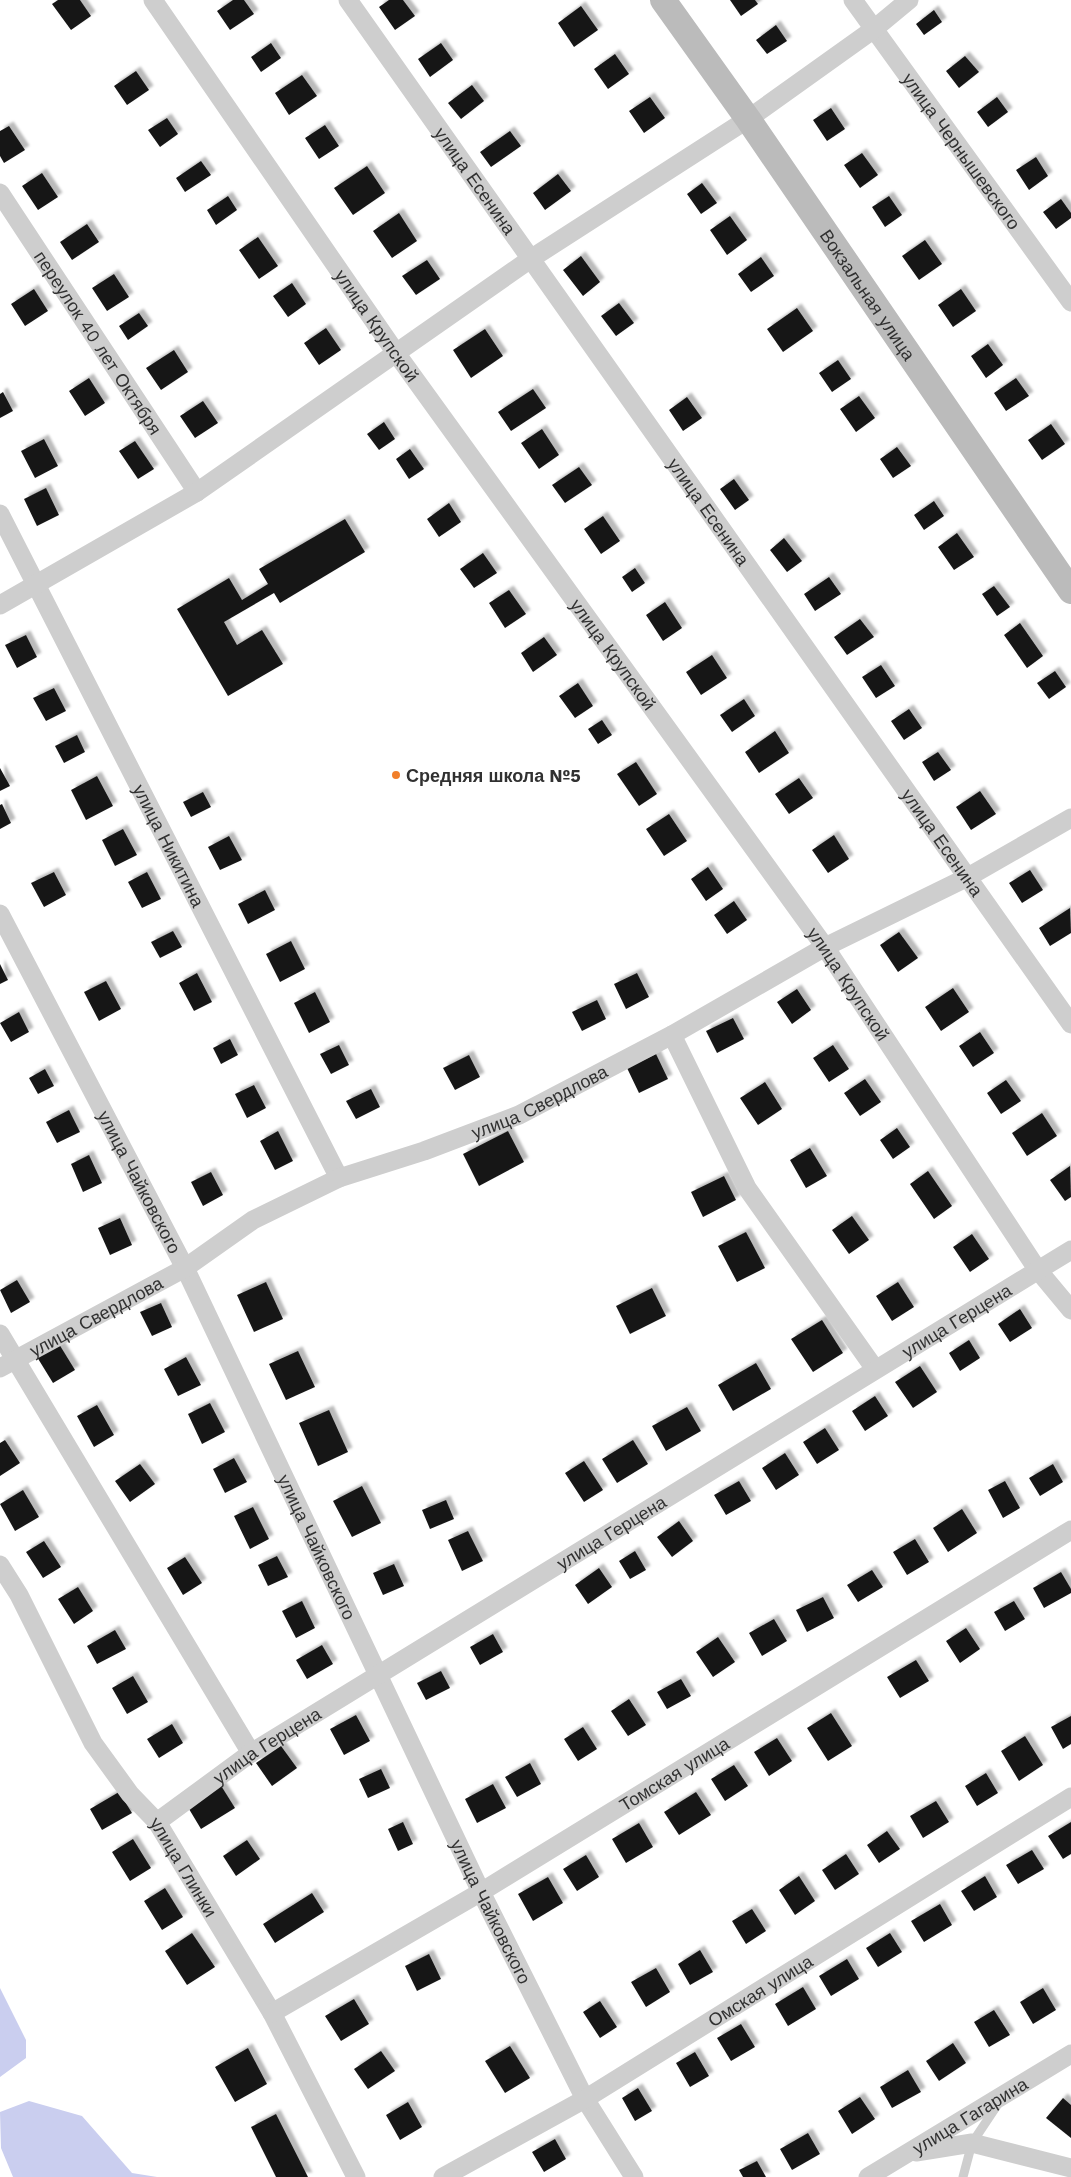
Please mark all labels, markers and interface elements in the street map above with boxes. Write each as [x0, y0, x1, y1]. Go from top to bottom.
street label: улица Чернышевского [898, 69, 1025, 233]
street label: улица Есенина [430, 123, 521, 239]
street label: Вокзальная улица [816, 225, 921, 365]
street label: переулок 40 лет Октября [30, 247, 167, 438]
street label: улица Крупской [331, 265, 423, 385]
street label: улица Есенина [664, 454, 755, 570]
street label: улица Крупской [566, 595, 661, 714]
place label: Средняя школа №5 [406, 765, 581, 786]
marker: Средняя школа №5 [390, 769, 402, 781]
street label: улица Никитина [129, 780, 210, 911]
street label: улица Есенина [898, 785, 988, 901]
street label: улица Крупской [803, 923, 894, 1044]
street label: улица Свердлова [468, 1060, 612, 1143]
street label: улица Чайковского [94, 1107, 186, 1257]
street label: улица Свердлова [26, 1271, 167, 1361]
street label: улица Герцена [898, 1278, 1016, 1362]
street label: улица Чайковского [274, 1471, 361, 1623]
street label: улица Герцена [553, 1490, 670, 1574]
street label: улица Герцена [209, 1702, 325, 1788]
street label: Томская улица [615, 1731, 734, 1815]
street label: улица Глинки [146, 1812, 222, 1920]
street label: улица Чайковского [447, 1836, 536, 1987]
street label: Омская улица [704, 1949, 817, 2031]
street label: улица Гагарина [908, 2072, 1032, 2158]

